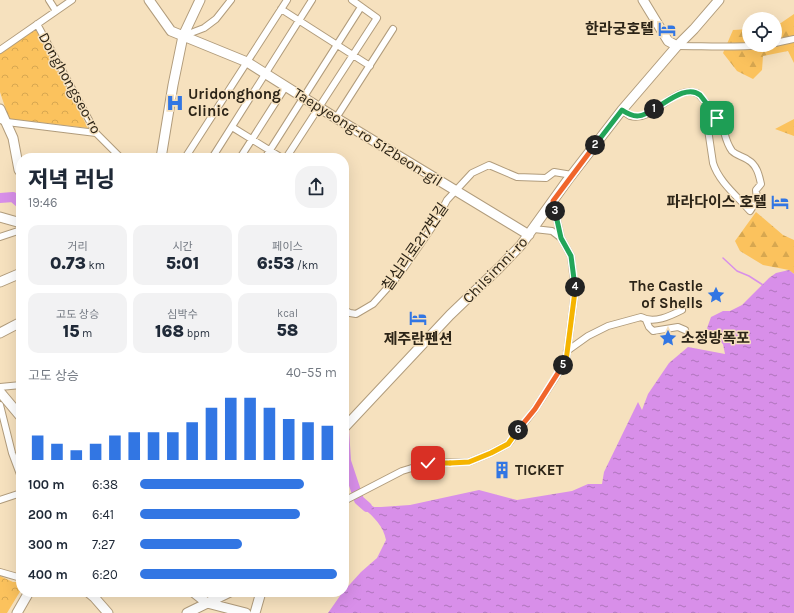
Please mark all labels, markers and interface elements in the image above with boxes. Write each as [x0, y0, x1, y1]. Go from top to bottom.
map controls [742, 12, 782, 52]
button: locate [742, 12, 782, 52]
hotel icon: 한라궁호텔 [657, 19, 677, 39]
place label: 한라궁호텔 [585, 20, 654, 38]
street label: Donghongseo-ro [35, 29, 105, 137]
street label: Taepyeong-ro 512beon-gil [290, 84, 446, 190]
place label: Uridonghong Clinic [188, 85, 281, 120]
hospital icon: Uridonghong Clinic [165, 93, 185, 113]
pin: 1 [644, 99, 664, 119]
pin [700, 101, 734, 135]
text: 1 [652, 102, 656, 115]
icon: arrive [706, 107, 728, 129]
pin: 2 [585, 135, 605, 155]
text: 2 [592, 138, 598, 151]
button: share [295, 166, 337, 208]
text: 저녁 러닝 [28, 167, 115, 193]
hotel icon: 파라다이스 호텔 [770, 192, 790, 212]
place label: 파라다이스 호텔 [667, 193, 767, 211]
text: 19:46 [28, 195, 58, 210]
street label: 칠십리로217번길 [378, 199, 452, 295]
pin: 3 [545, 201, 565, 221]
text: 3 [552, 204, 558, 217]
street label: Chilsimni-ro [459, 233, 531, 307]
text: 거리 [67, 240, 88, 253]
text: 시간 [172, 240, 193, 253]
text: 페이스 [272, 240, 303, 253]
text: 0.73 [50, 253, 86, 273]
text: 5:01 [166, 253, 199, 273]
text: 6:53 [257, 253, 294, 273]
text: km [86, 259, 105, 272]
text: /km [294, 259, 318, 272]
pin: 4 [565, 277, 585, 297]
place label: The Castle of Shells [629, 277, 703, 312]
text: 4 [572, 280, 578, 293]
place icon: The Castle of Shells [706, 285, 726, 305]
text: kcal [277, 307, 298, 320]
text: 고도 상승 [56, 308, 99, 321]
text: 심박수 [167, 308, 198, 321]
hotel icon: 제주란펜션 [408, 308, 428, 328]
text: 58 [277, 320, 298, 340]
text: 15 [63, 321, 79, 341]
text: 168 [155, 321, 184, 341]
text: m [79, 327, 92, 340]
text: bpm [184, 327, 210, 340]
place icon: 소정방폭포 [658, 328, 678, 348]
place label: 소정방폭포 [681, 329, 750, 347]
place label: 제주란펜션 [383, 330, 453, 348]
pin: 5 [553, 355, 573, 375]
text: 5 [560, 358, 566, 371]
text: 40–55 m [286, 365, 337, 380]
text: 고도 상승 [28, 368, 79, 383]
pin: 6 [508, 420, 528, 440]
text: 6 [515, 423, 521, 436]
pin [411, 446, 445, 480]
icon: check [417, 452, 439, 474]
building icon: TICKET [492, 460, 512, 480]
place label: TICKET [515, 461, 564, 479]
text: 100 m [28, 477, 65, 492]
text: 6:38 [92, 477, 118, 492]
text: 200 m [28, 507, 68, 522]
text: 6:41 [92, 507, 114, 522]
text: 300 m [28, 537, 68, 552]
text: 7:27 [92, 537, 115, 552]
text: 400 m [28, 567, 68, 582]
text: 6:20 [92, 567, 118, 582]

